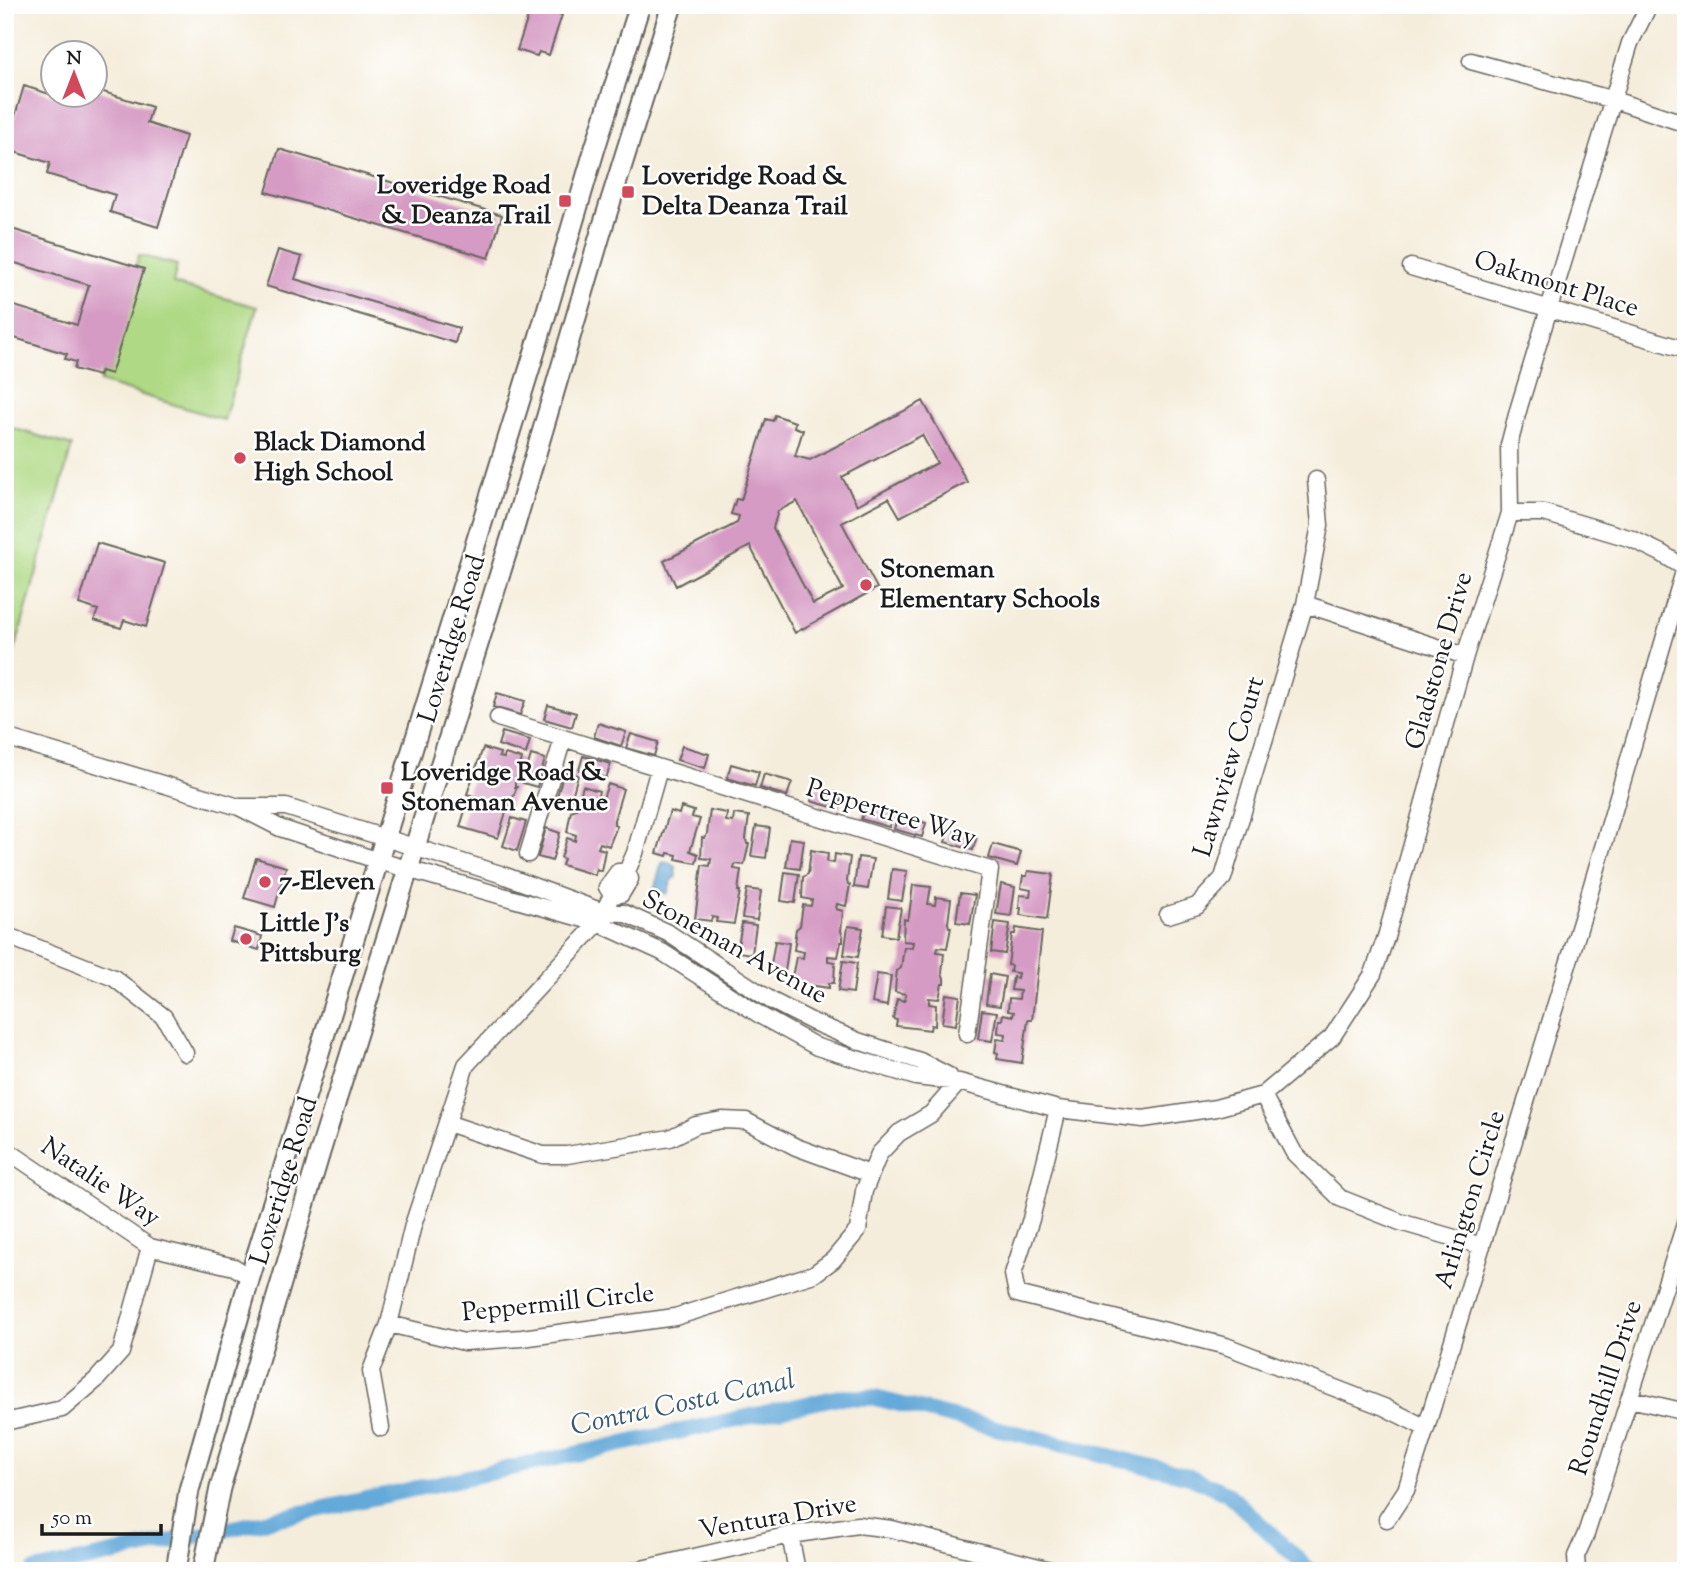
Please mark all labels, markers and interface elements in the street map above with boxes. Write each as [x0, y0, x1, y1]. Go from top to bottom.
north arrow [38, 38, 108, 108]
text: N [66, 46, 82, 73]
place label: Loveridge Road & Delta Deanza Trail [642, 159, 849, 226]
place label: Loveridge Road & Deanza Trail [377, 168, 552, 235]
marker: Loveridge Road & Delta Deanza Trail [620, 184, 636, 200]
marker: Loveridge Road & Deanza Trail [557, 193, 573, 209]
street label: Oakmont Place [1469, 242, 1643, 328]
place label: Black Diamond High School [254, 425, 426, 492]
marker: Black Diamond High School [232, 450, 248, 466]
street label: Loveridge Road [410, 550, 496, 728]
place label: Stoneman Elementary Schools [880, 552, 1100, 619]
street label: Gladstone Drive [1397, 568, 1483, 754]
marker: Stoneman Elementary Schools [858, 577, 874, 593]
street label: Lawnview Court [1185, 672, 1275, 862]
place label: Loveridge Road & Stoneman Avenue [401, 755, 608, 822]
street label: Peppertree Way [801, 771, 981, 857]
marker: Loveridge Road & Stoneman Avenue [379, 780, 395, 796]
place label: 7-Eleven [279, 864, 376, 901]
marker: 7-Eleven [257, 874, 273, 890]
street label: Stoneman Avenue [634, 882, 834, 1014]
place label: Little J's Pittsburg [260, 906, 361, 973]
marker: Little J's Pittsburg [238, 931, 254, 947]
street label: Loveridge Road [242, 1092, 328, 1270]
street label: Arlington Circle [1426, 1106, 1516, 1294]
street label: Natalie Way [33, 1129, 167, 1237]
street label: Peppermill Circle [460, 1276, 656, 1332]
street label: Roundhill Drive [1561, 1296, 1653, 1480]
water label: Contra Costa Canal [567, 1361, 799, 1447]
street label: Ventura Drive [696, 1486, 860, 1550]
scale bar [42, 1492, 161, 1536]
text: 50 m [51, 1504, 92, 1534]

